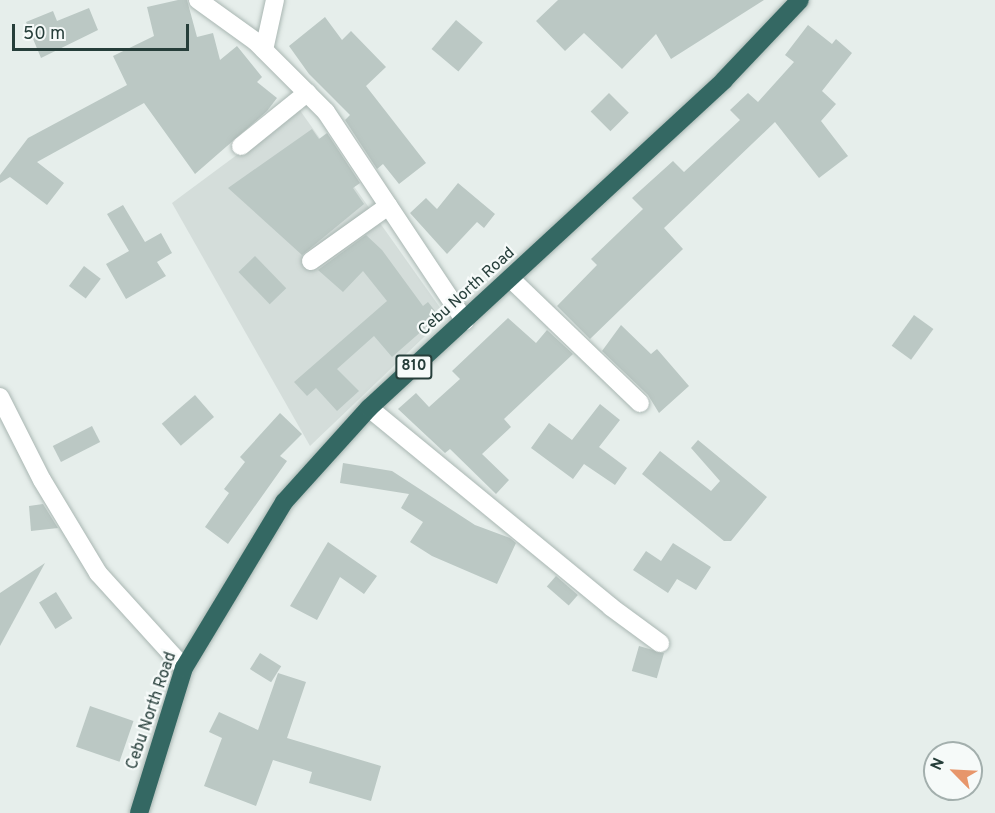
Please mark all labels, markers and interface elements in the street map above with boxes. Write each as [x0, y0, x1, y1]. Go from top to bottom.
scale bar [15, 12, 192, 50]
text: 50 m [23, 23, 65, 46]
street label: Cebu North Road [415, 244, 519, 340]
road number: 810 [394, 355, 434, 379]
street label: Cebu North Road [123, 650, 181, 772]
north arrow [923, 741, 983, 801]
text: N [927, 755, 950, 774]

